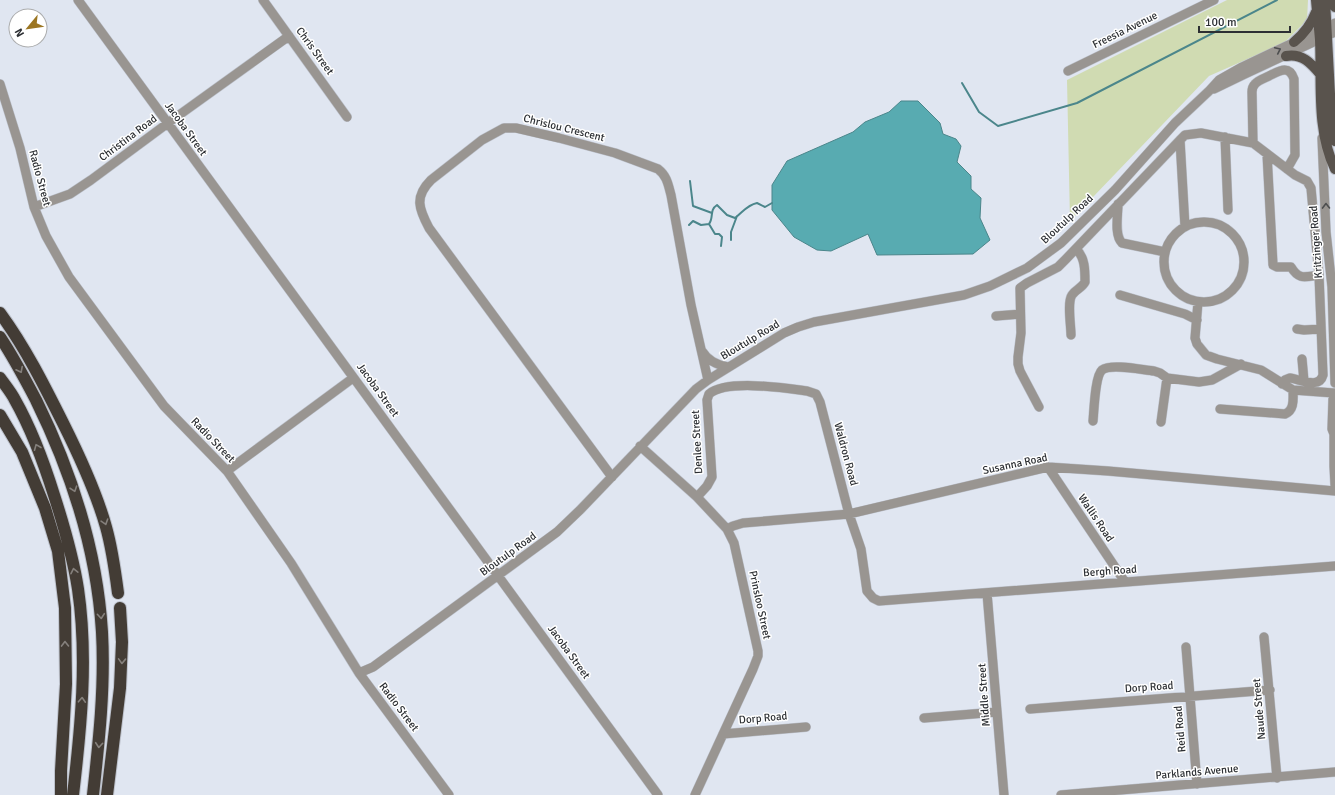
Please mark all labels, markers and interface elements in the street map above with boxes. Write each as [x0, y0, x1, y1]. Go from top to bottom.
north arrow [8, 8, 48, 48]
scale bar [1199, 8, 1290, 34]
street label: Freesia Avenue [1090, 9, 1160, 51]
text: 100 m [1205, 15, 1237, 30]
street label: Chris Street [293, 25, 337, 77]
text: N [12, 26, 27, 39]
one-way arrow [1274, 47, 1281, 55]
street label: Jacoba Street [162, 99, 210, 159]
street label: Christina Road [96, 112, 160, 164]
street label: Chrislou Crescent [522, 112, 606, 144]
street label: Radio Street [26, 148, 54, 208]
street label: Bloutulp Road [1038, 191, 1096, 246]
one-way arrow [1322, 203, 1330, 209]
street label: Kritzinger Road [1307, 205, 1325, 279]
street label: Bloutulp Road [718, 317, 782, 363]
street label: Jacoba Street [354, 360, 402, 420]
one-way arrow [16, 366, 23, 374]
street label: Denlee Street [689, 410, 705, 474]
street label: Radio Street [188, 415, 238, 465]
street label: Waldron Road [831, 421, 861, 487]
one-way arrow [34, 443, 42, 451]
street label: Susanna Road [981, 451, 1049, 477]
one-way arrow [69, 485, 77, 492]
street label: Wallis Road [1075, 492, 1117, 544]
one-way arrow [100, 519, 109, 526]
street label: Bloutulp Road [477, 529, 539, 579]
street label: Bergh Road [1083, 563, 1137, 579]
one-way arrow [71, 568, 79, 574]
street label: Prinsloo Street [746, 570, 774, 641]
one-way arrow [96, 613, 105, 619]
street label: Jacoba Street [545, 622, 593, 682]
one-way arrow [61, 641, 69, 647]
one-way arrow [117, 658, 126, 664]
street label: Middle Street [975, 663, 993, 727]
street label: Naude Street [1250, 678, 1268, 740]
street label: Dorp Road [1124, 679, 1174, 695]
street label: Radio Street [376, 680, 422, 734]
one-way arrow [78, 697, 86, 703]
street label: Reid Road [1171, 705, 1189, 753]
street label: Dorp Road [738, 709, 788, 727]
one-way arrow [94, 742, 103, 748]
street label: Parklands Avenue [1155, 762, 1239, 782]

